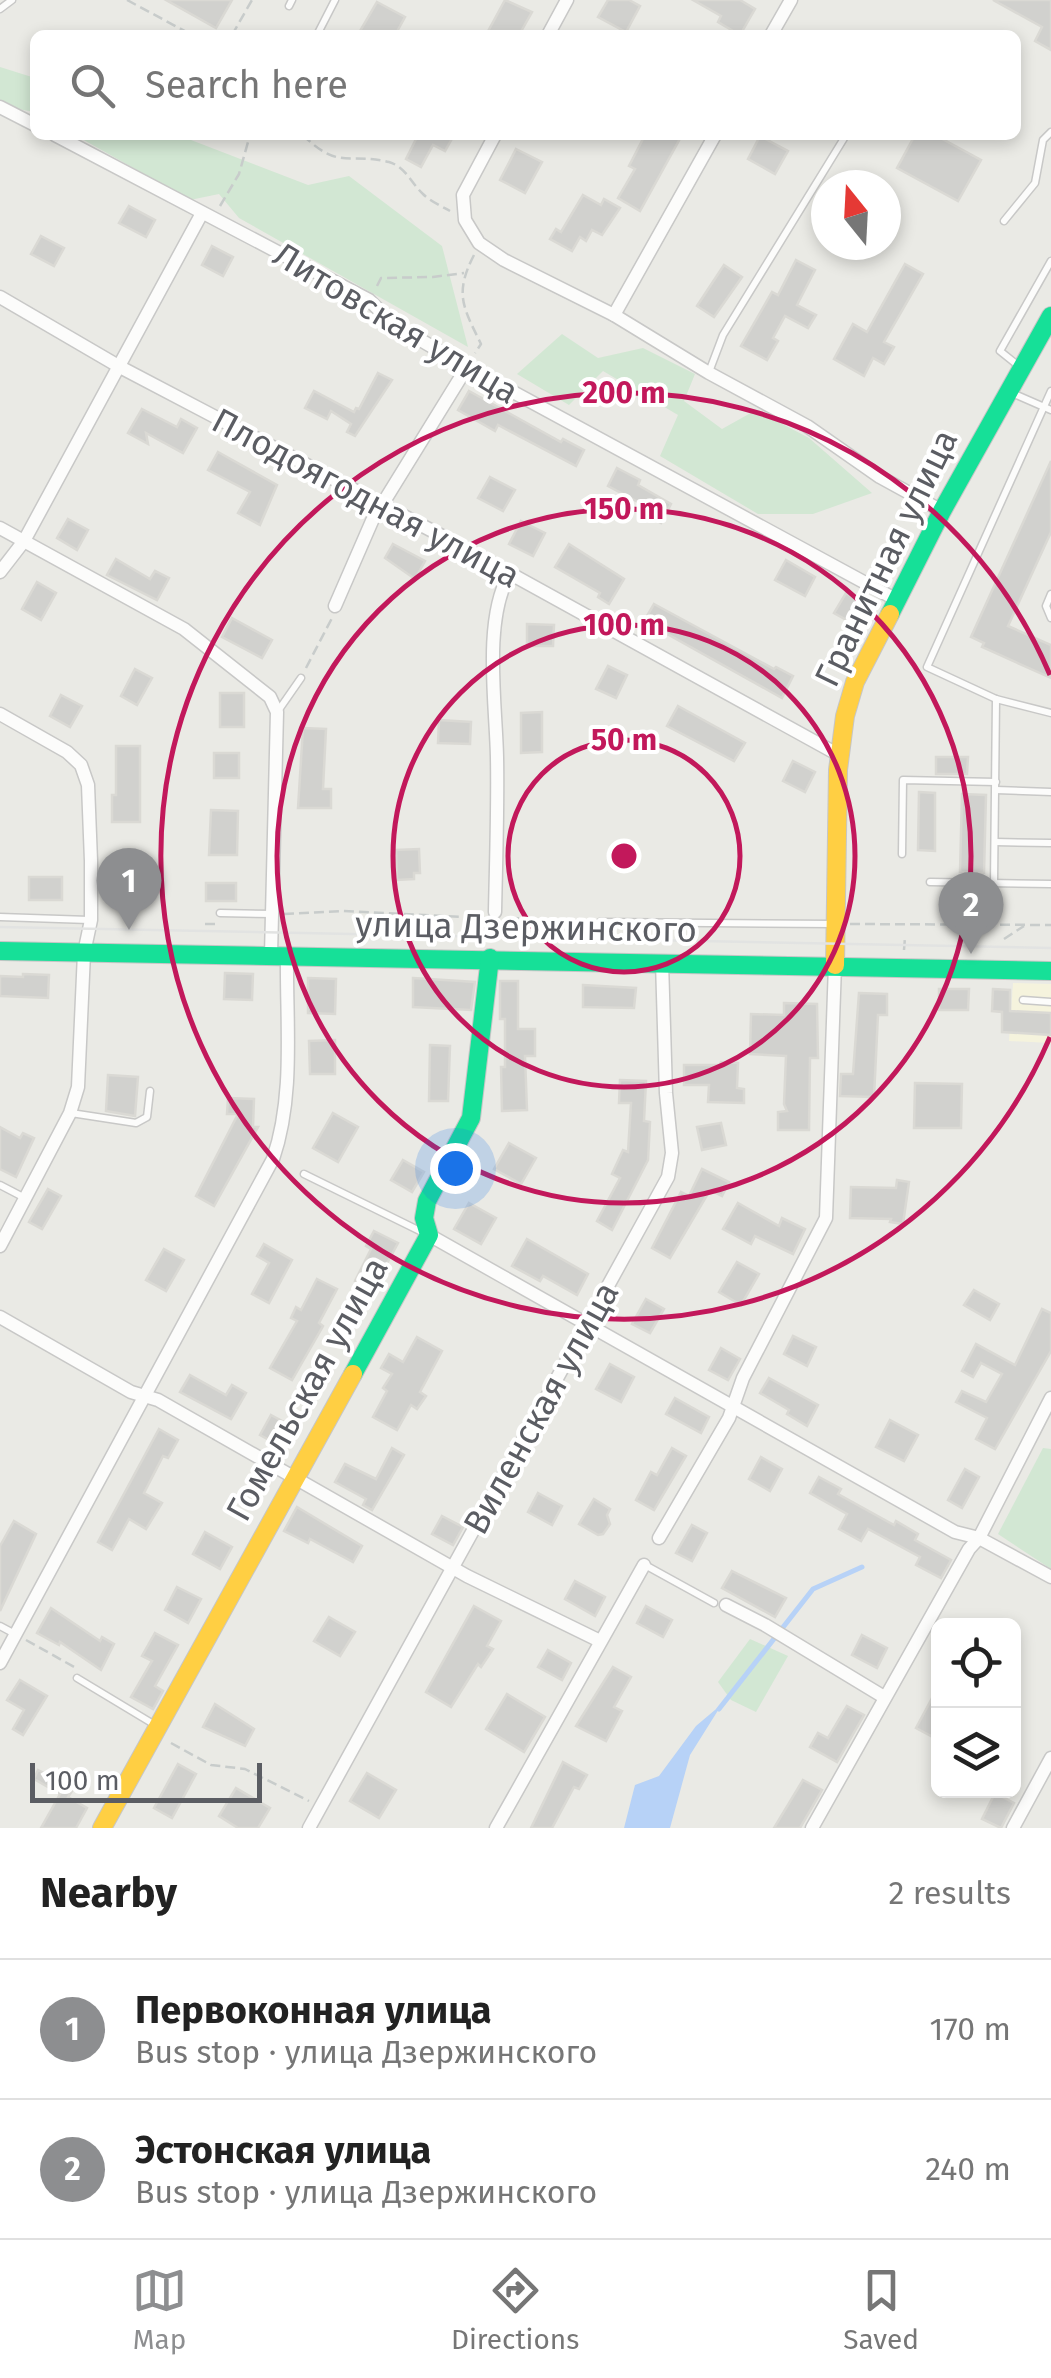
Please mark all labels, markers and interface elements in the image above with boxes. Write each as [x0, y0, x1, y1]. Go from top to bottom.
search box [30, 30, 1021, 140]
icon: search [65, 58, 120, 113]
text: Search here [145, 62, 348, 108]
north arrow [811, 170, 901, 260]
street label: Литовская улица [266, 233, 526, 413]
text: 200 m [582, 375, 666, 411]
street label: Плодоягодная улица [205, 399, 527, 597]
street label: Гранитная улица [806, 423, 966, 693]
text: 150 m [584, 491, 664, 527]
text: 100 m [583, 607, 665, 643]
text: 50 m [591, 722, 657, 758]
centre of rings [606, 838, 642, 874]
pin: 1 [96, 848, 162, 930]
pin: 2 [938, 872, 1004, 954]
street label: улица Дзержинского [355, 903, 697, 951]
your location [430, 1143, 481, 1194]
street label: Гомельская улица [217, 1250, 397, 1528]
street label: Виленская улица [454, 1275, 628, 1541]
map controls [931, 1618, 1021, 1798]
button: locate [931, 1618, 1021, 1708]
button: layers [931, 1708, 1021, 1798]
scale bar [30, 1758, 262, 1802]
text: 100 m [45, 1764, 120, 1797]
text: Nearby [40, 1868, 177, 1918]
text: 2 results [888, 1874, 1011, 1912]
text: Первоконная улица [135, 1987, 492, 2033]
text: 1 [65, 2010, 80, 2048]
text: 170 m [930, 2010, 1011, 2048]
text: Bus stop · улица Дзержинского [135, 2033, 597, 2071]
text: Эстонская улица [135, 2127, 431, 2173]
text: 2 [64, 2150, 81, 2188]
text: 240 m [925, 2150, 1011, 2188]
text: Bus stop · улица Дзержинского [135, 2173, 597, 2211]
tab: Map [132, 2263, 187, 2356]
tab: Directions [451, 2263, 579, 2356]
tab: Saved [843, 2263, 919, 2356]

